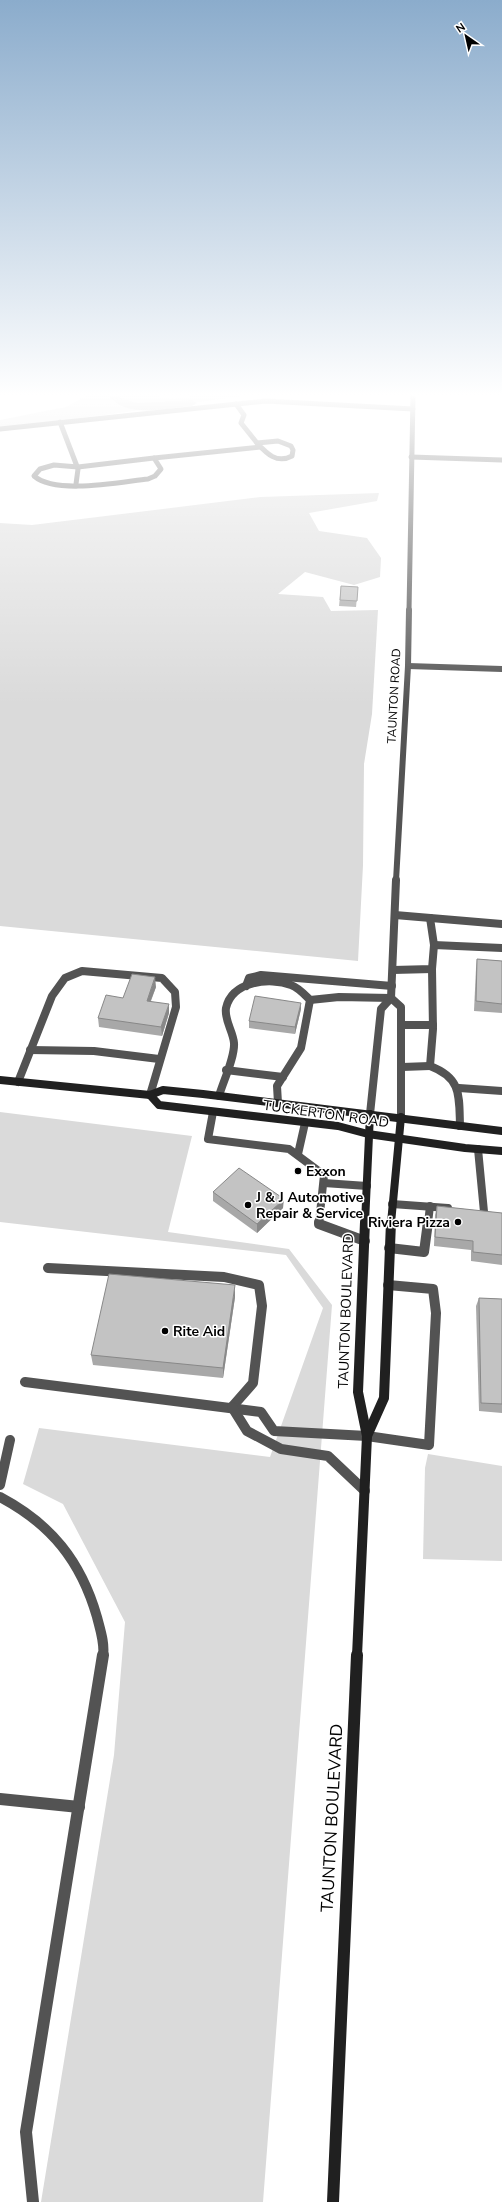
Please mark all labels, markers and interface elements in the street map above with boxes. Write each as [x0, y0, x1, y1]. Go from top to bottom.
north arrow [446, 16, 486, 56]
text: N [453, 20, 468, 37]
street label: TAUNTON ROAD [384, 648, 404, 744]
street label: TUCKERTON ROAD [262, 1096, 390, 1132]
place label: Exxon [306, 1162, 346, 1181]
marker: Exxon [293, 1166, 303, 1176]
place label: J & J Automotive Repair & Service [255, 1188, 364, 1223]
marker: J & J Automotive Repair & Service [243, 1200, 253, 1210]
place label: Riviera Pizza [368, 1213, 450, 1232]
marker: Riviera Pizza [453, 1217, 463, 1227]
street label: TAUNTON BOULEVARD [334, 1233, 358, 1389]
place label: Rite Aid [173, 1322, 225, 1341]
marker: Rite Aid [160, 1326, 170, 1336]
street label: TAUNTON BOULEVARD [316, 1723, 348, 1913]

